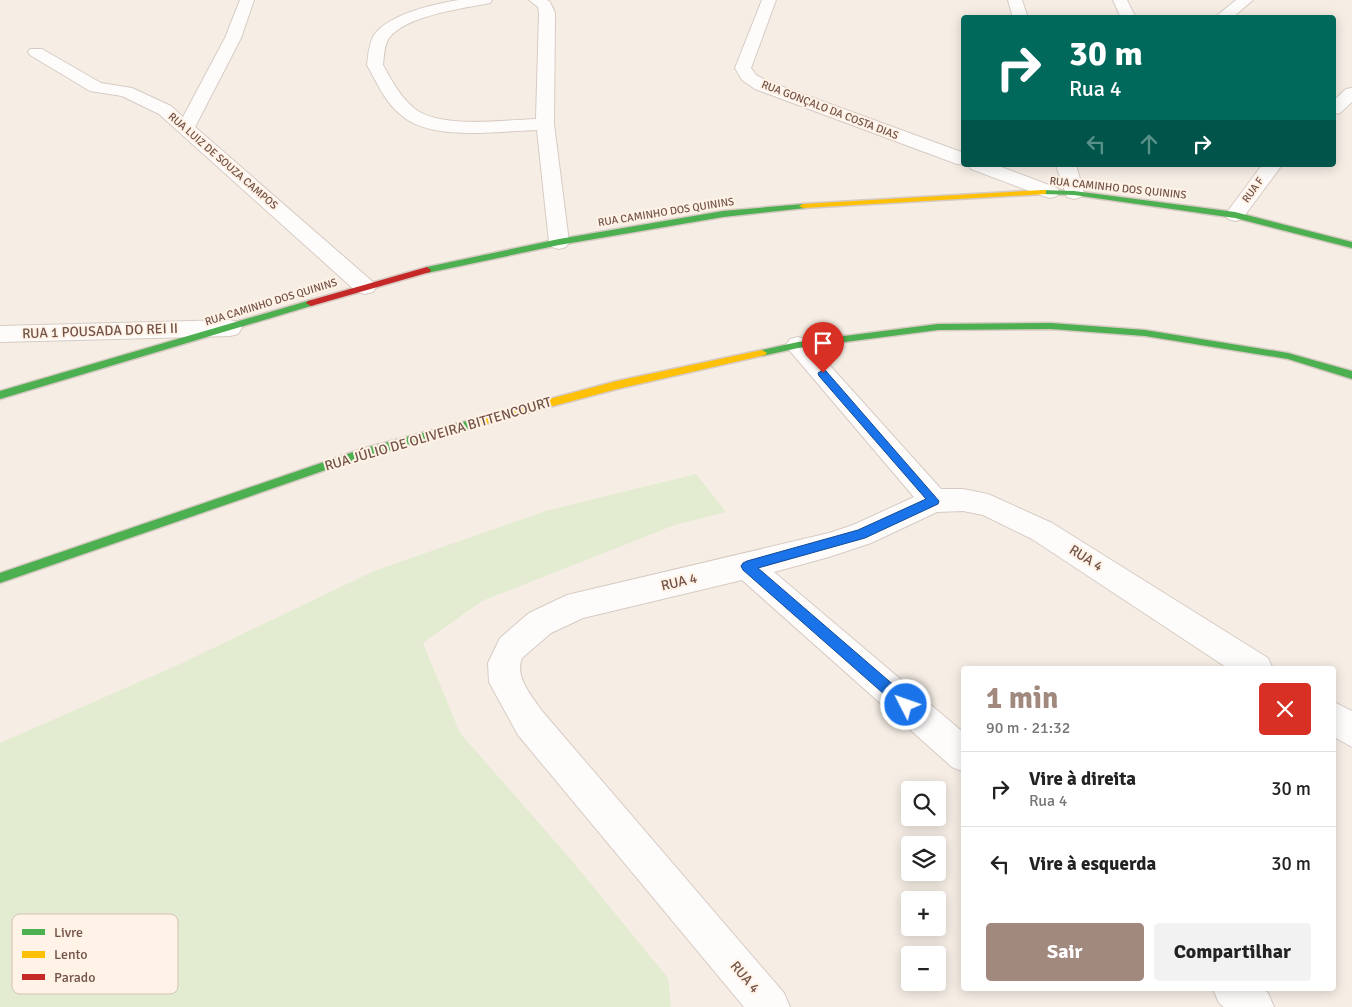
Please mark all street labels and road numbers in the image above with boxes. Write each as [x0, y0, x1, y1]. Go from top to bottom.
street label: RUA GONÇALO DA COSTA DIAS [760, 78, 900, 142]
street label: RUA LUIZ DE SOUZA CAMPOS [166, 110, 280, 212]
street label: RUA CAMINHO DOS QUININS [1049, 174, 1187, 202]
street label: RUA F [1239, 174, 1267, 205]
street label: RUA CAMINHO DOS QUININS [597, 195, 735, 229]
street label: RUA CAMINHO DOS QUININS [203, 276, 339, 328]
street label: RUA 1 POUSADA DO REI II [22, 320, 178, 342]
street label: RUA JÚLIO DE OLIVEIRA BITTENCOURT [323, 393, 553, 475]
street label: RUA 4 [1066, 541, 1106, 575]
street label: RUA 4 [659, 570, 699, 594]
street label: RUA 4 [727, 958, 764, 997]

